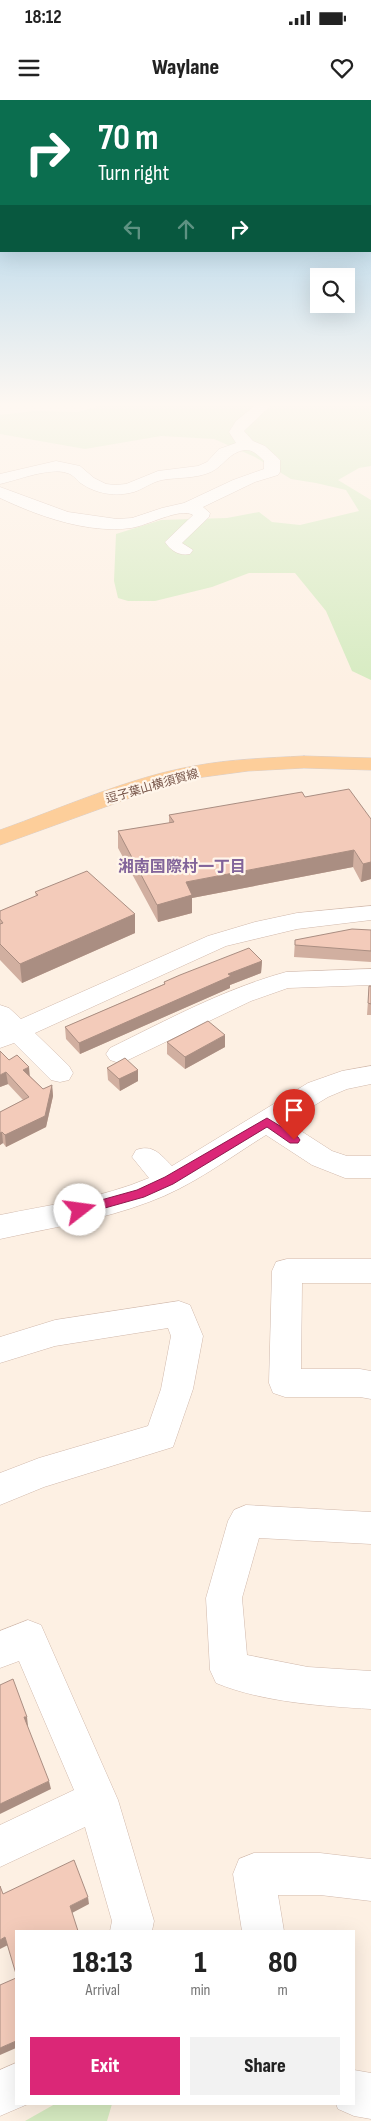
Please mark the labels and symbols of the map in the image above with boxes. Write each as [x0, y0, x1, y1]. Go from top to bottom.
street label: 逗子葉山横須賀線 [104, 766, 200, 807]
district label: 湘南国際村一丁目 [118, 857, 246, 877]
pin [273, 1089, 315, 1140]
position arrow [53, 1183, 105, 1235]

